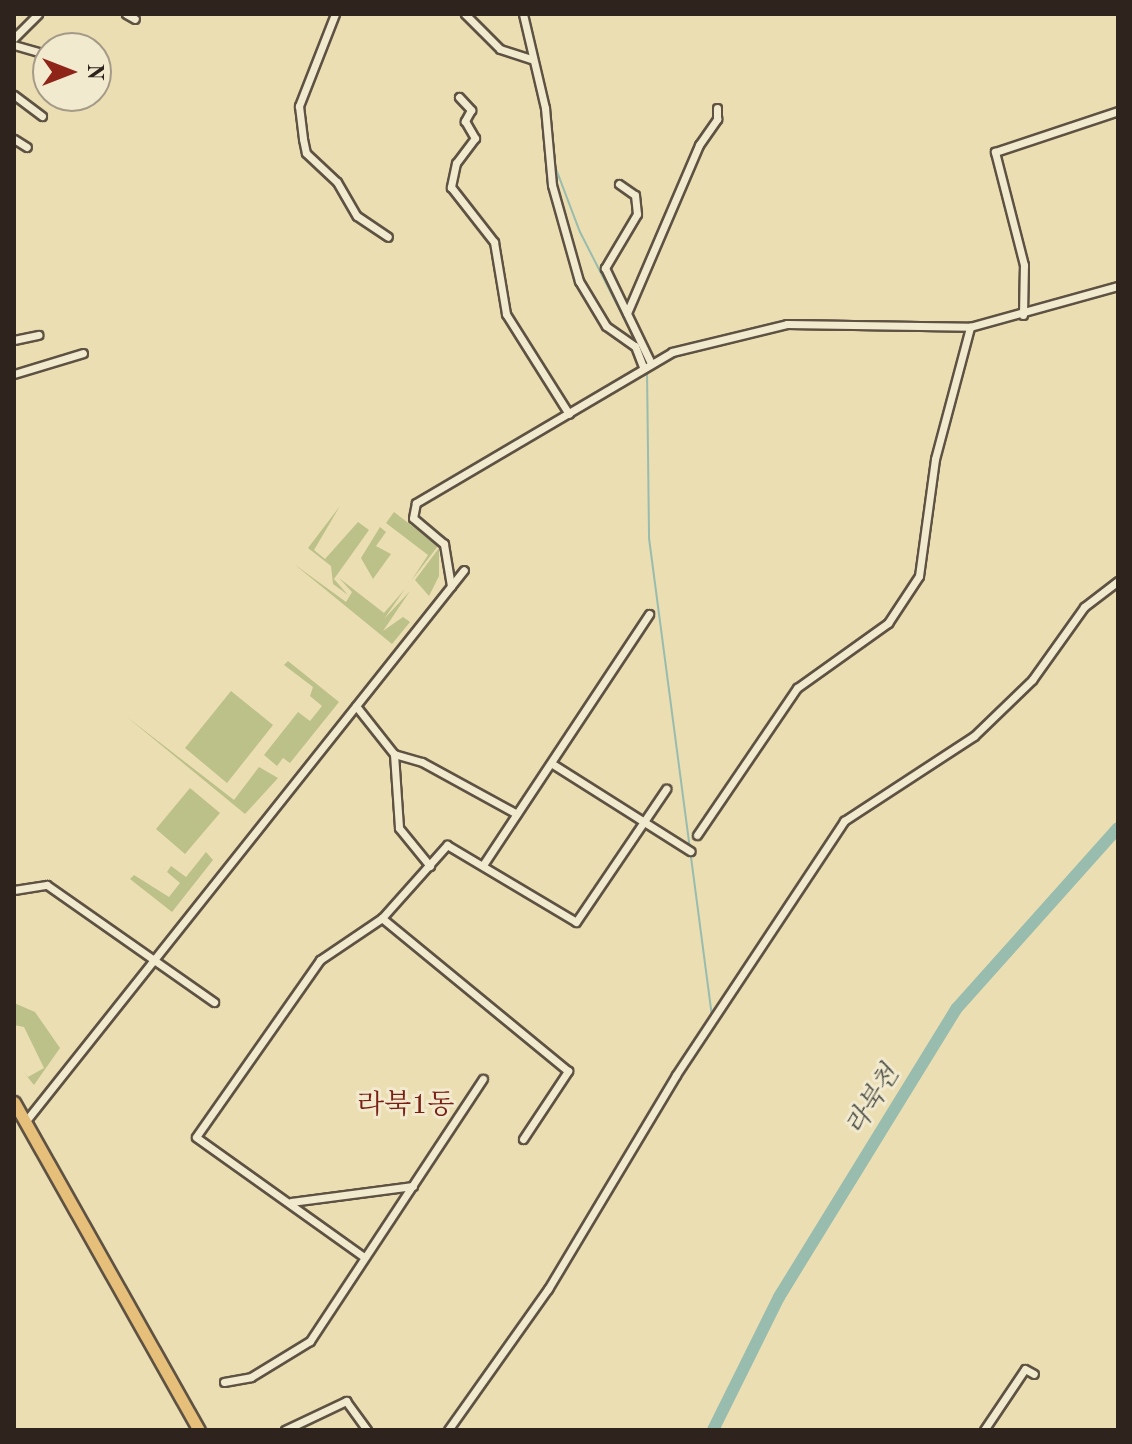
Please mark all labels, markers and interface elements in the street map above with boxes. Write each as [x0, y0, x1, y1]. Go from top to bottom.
north arrow [32, 32, 112, 112]
text: N [83, 64, 105, 80]
water label: 라북천 [841, 1061, 907, 1141]
district label: 라북1동 [357, 1089, 455, 1123]

